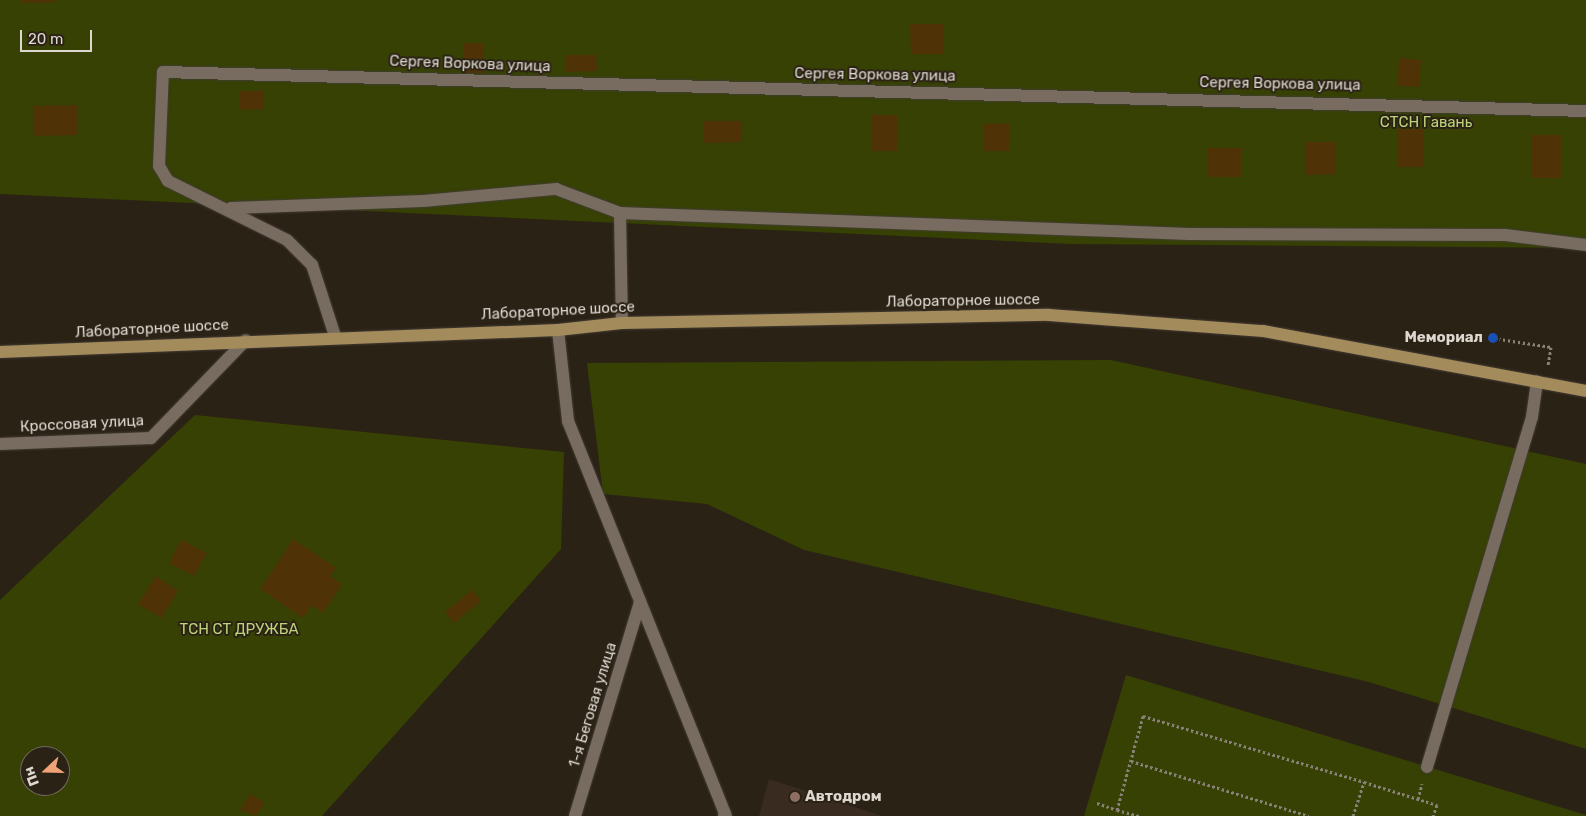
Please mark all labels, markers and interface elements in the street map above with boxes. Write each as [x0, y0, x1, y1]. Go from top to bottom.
scale bar [22, 20, 95, 52]
text: 20 m [28, 30, 63, 48]
street label: Сергея Воркова улица [389, 52, 551, 76]
street label: Сергея Воркова улица [794, 65, 956, 85]
street label: Сергея Воркова улица [1199, 74, 1361, 94]
park label: СТСН Гавань [1380, 114, 1472, 132]
street label: Лабораторное шоссе [886, 291, 1040, 311]
street label: Лабораторное шоссе [481, 298, 635, 324]
street label: Лабораторное шоссе [75, 316, 229, 342]
place label: Мемориал [1404, 329, 1483, 347]
marker: Мемориал [1487, 332, 1499, 344]
street label: Кроссовая улица [20, 412, 144, 436]
park label: ТСН СТ ДРУЖБА [179, 621, 299, 639]
street label: 1-я Беговая улица [565, 640, 621, 770]
north arrow [20, 746, 70, 796]
text: Пн [20, 764, 43, 788]
place label: Автодром [805, 788, 882, 806]
marker: Автодром [789, 791, 801, 803]

